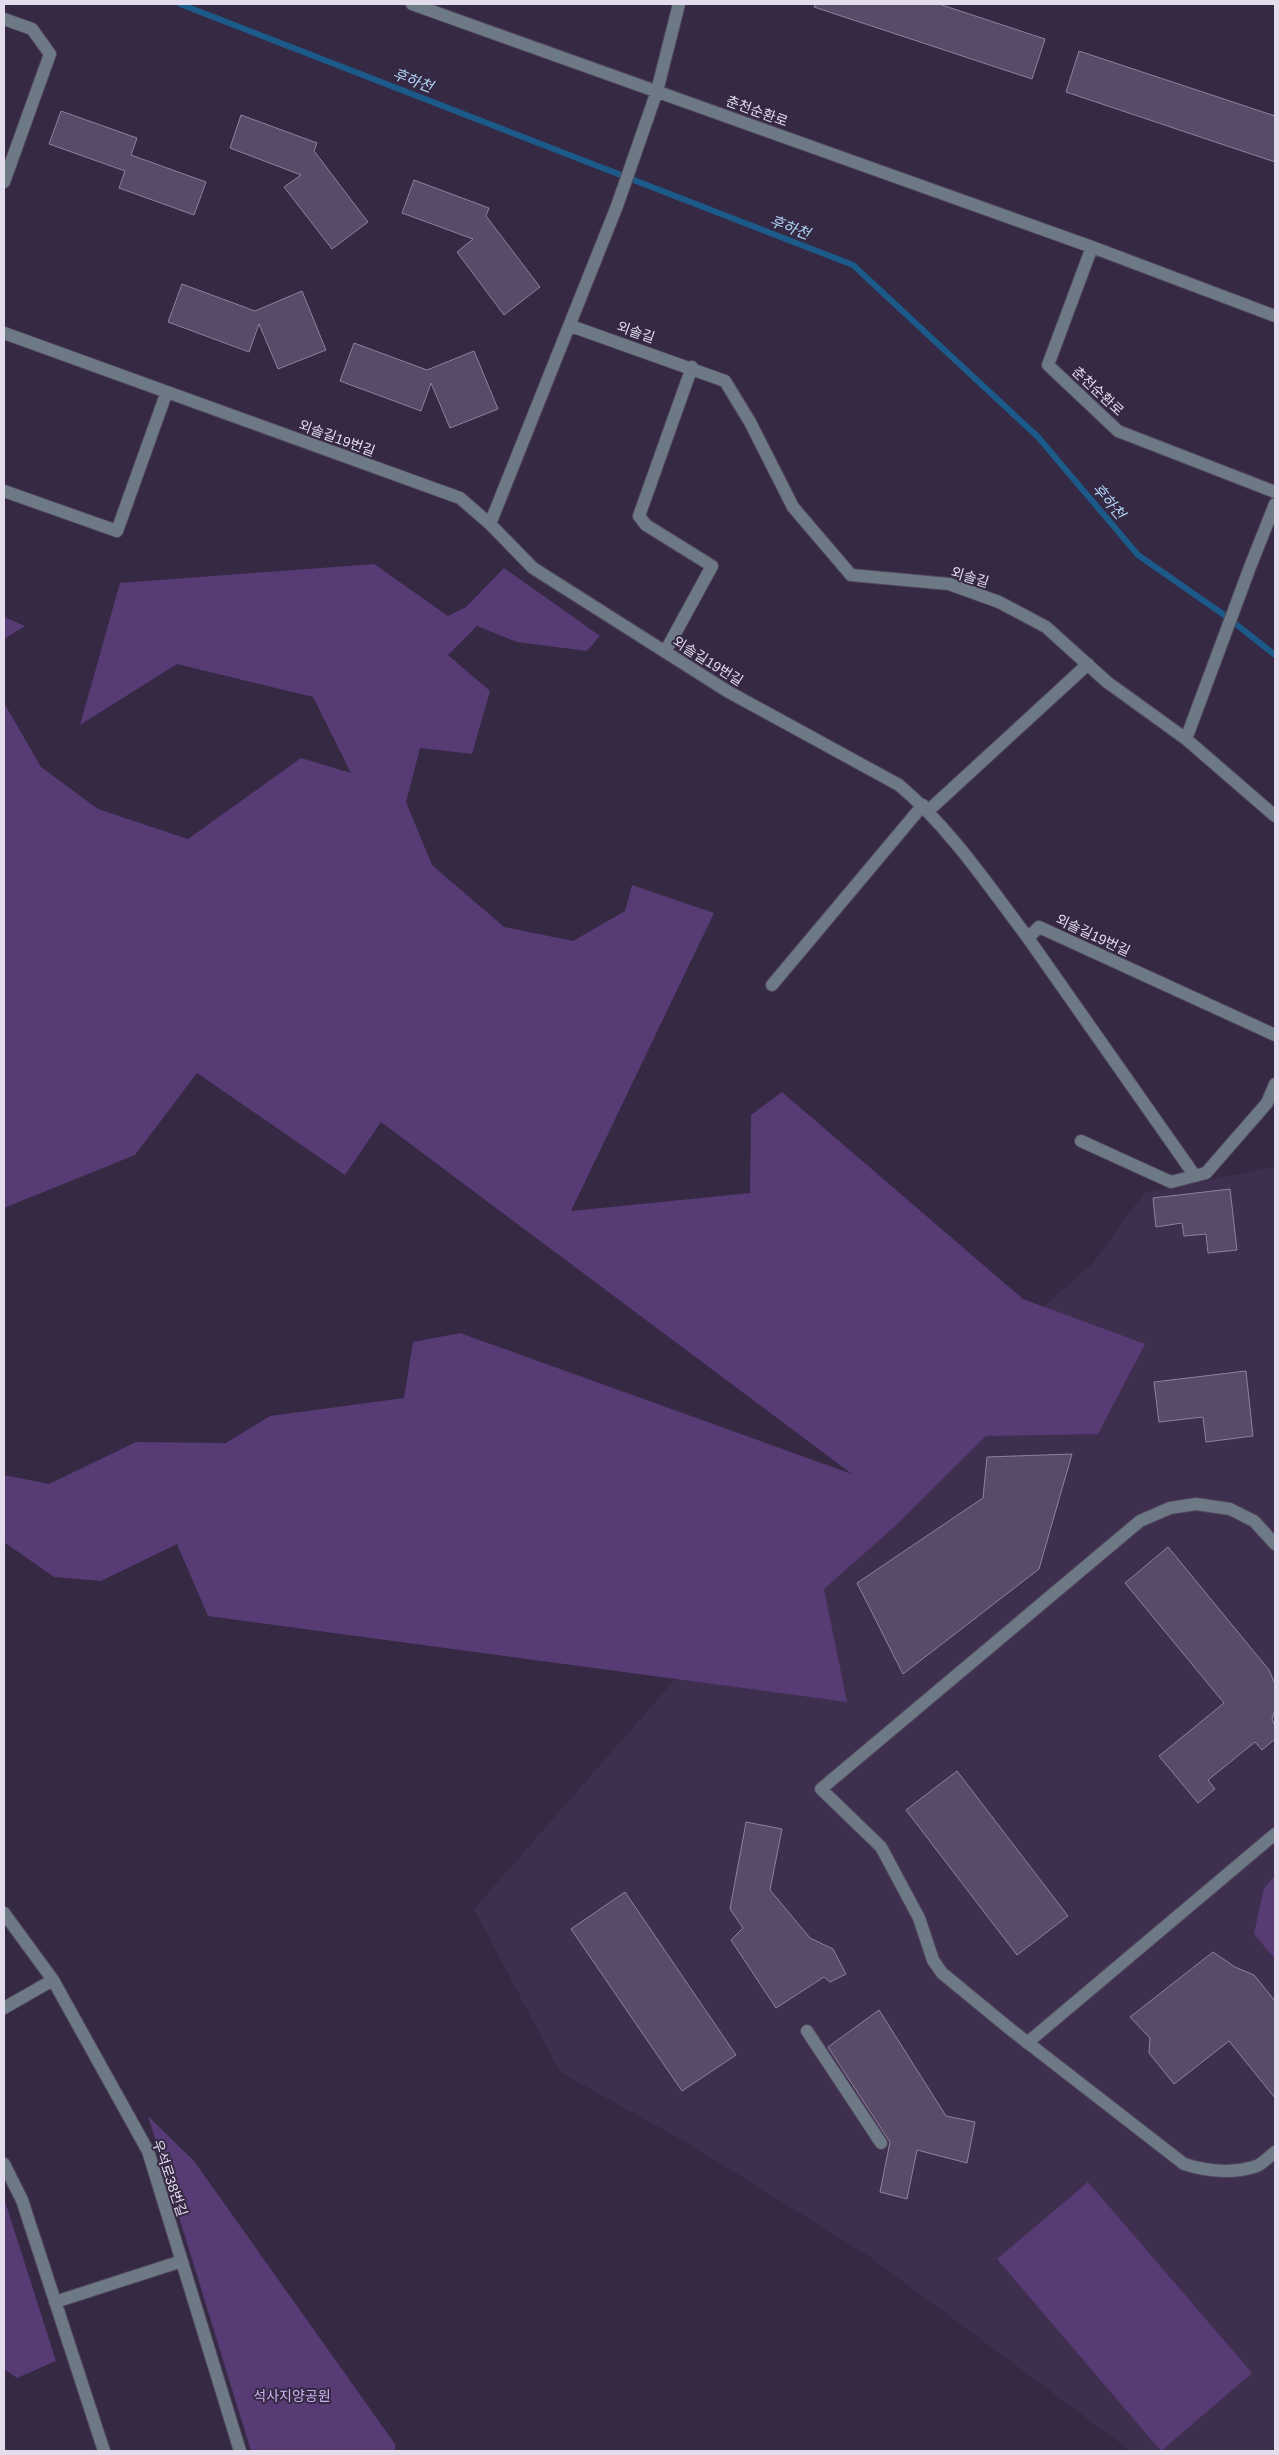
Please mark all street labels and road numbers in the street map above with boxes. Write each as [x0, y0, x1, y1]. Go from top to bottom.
street label: 춘천순환로 [724, 92, 790, 130]
street label: 외솔길 [615, 318, 657, 346]
street label: 춘천순환로 [1069, 363, 1127, 419]
street label: 외솔길19번길 [297, 417, 377, 459]
street label: 외솔길 [949, 564, 991, 590]
street label: 외솔길19번길 [670, 633, 746, 689]
street label: 외솔길19번길 [1053, 911, 1133, 959]
street label: 우석로38번길 [149, 2138, 191, 2218]

